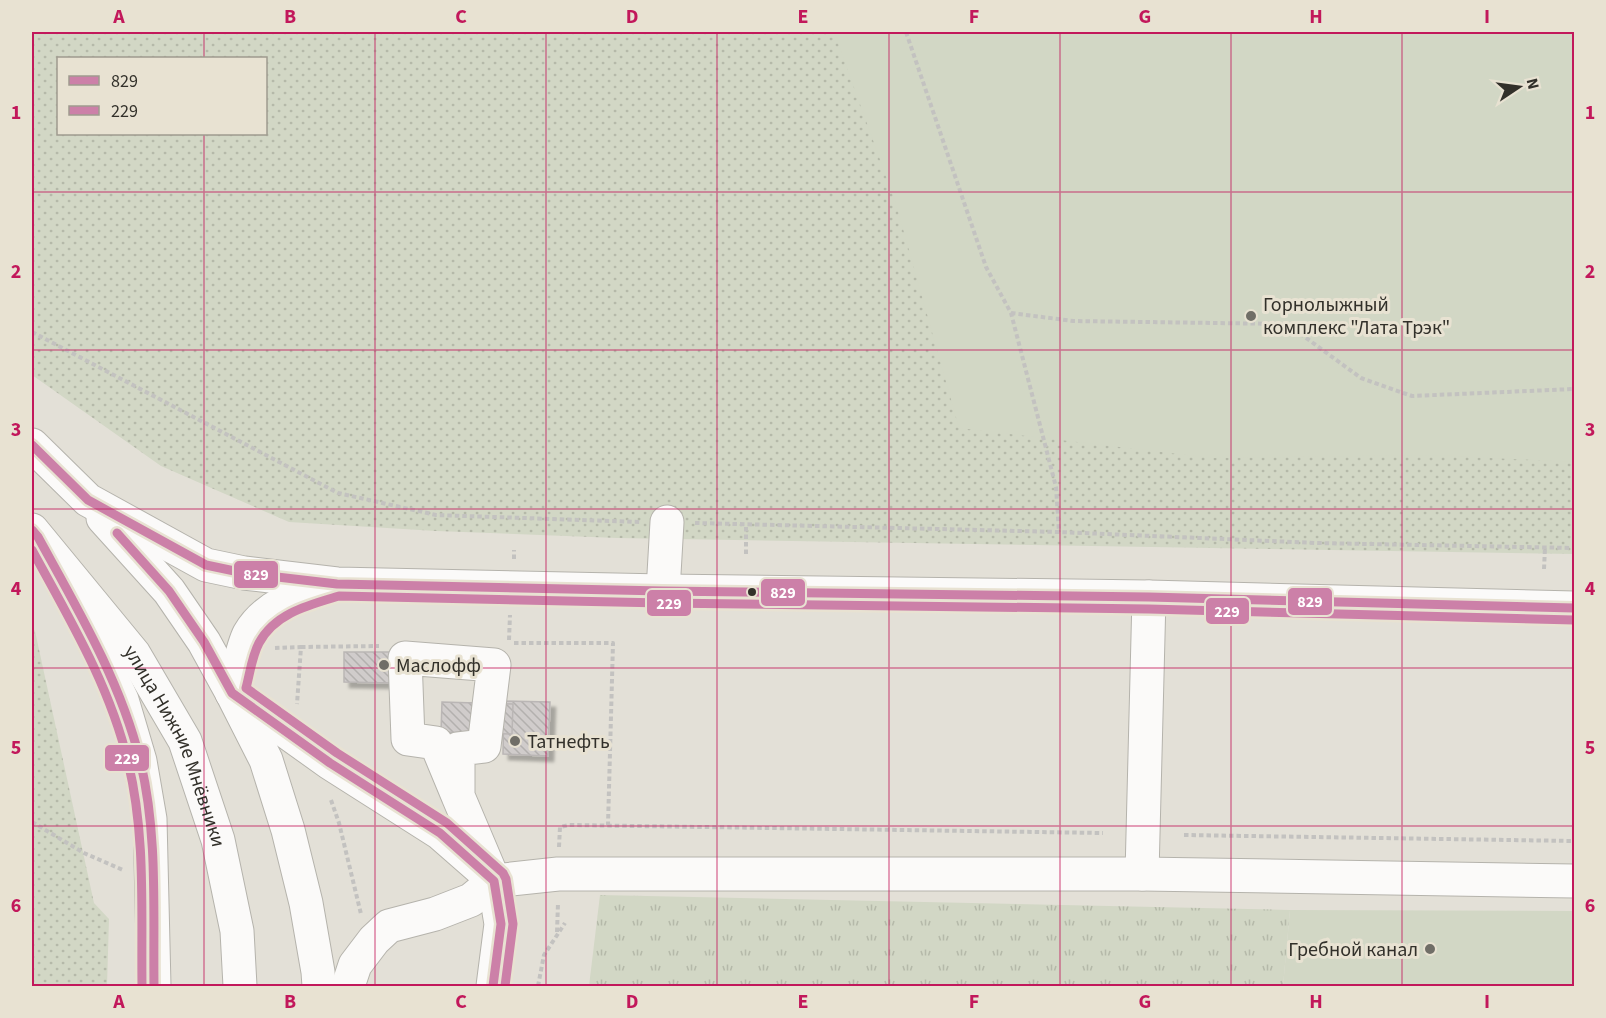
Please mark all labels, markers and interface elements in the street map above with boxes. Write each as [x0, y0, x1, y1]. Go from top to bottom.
text: A [112, 3, 125, 31]
text: B [284, 3, 296, 31]
text: C [455, 3, 467, 31]
text: D [626, 3, 638, 31]
text: E [798, 3, 808, 31]
text: F [969, 3, 979, 31]
text: G [1139, 3, 1151, 31]
text: H [1309, 3, 1323, 31]
text: I [1484, 3, 1490, 31]
legend [57, 57, 267, 135]
north arrow [1489, 57, 1549, 117]
text: 829 [111, 69, 138, 94]
text: N [1521, 76, 1545, 92]
text: 1 [11, 99, 21, 127]
text: 229 [111, 99, 138, 124]
text: 1 [1585, 99, 1595, 127]
text: 2 [11, 258, 21, 286]
text: 2 [1585, 258, 1595, 286]
place label: Горнолыжный комплекс "Лата Трэк" [1263, 291, 1450, 342]
marker: Горнолыжный комплекс "Лата Трэк" [1244, 309, 1258, 323]
text: 3 [11, 416, 21, 444]
text: 3 [1585, 416, 1595, 444]
line badge: 829 [233, 560, 279, 589]
text: 829 [243, 564, 269, 586]
text: 4 [11, 575, 22, 603]
text: 4 [1585, 575, 1596, 603]
line badge: 829 [760, 578, 806, 607]
text: 829 [770, 582, 796, 604]
unlabelled marker [746, 586, 758, 598]
line badge: 829 [1287, 587, 1333, 616]
line badge: 229 [646, 589, 692, 617]
text: 829 [1297, 591, 1323, 613]
text: 229 [656, 593, 682, 615]
line badge: 229 [1205, 597, 1250, 625]
text: 229 [1214, 601, 1240, 623]
street label: улица Нижние Мнёвники [117, 639, 232, 850]
place label: Маслофф [396, 652, 481, 680]
marker: Маслофф [377, 658, 391, 672]
place label: Татнефть [527, 728, 610, 756]
text: 5 [11, 734, 21, 762]
marker: Татнефть [508, 734, 522, 748]
text: 5 [1585, 734, 1595, 762]
line badge: 229 [104, 744, 150, 772]
text: 229 [114, 748, 140, 770]
text: 6 [11, 892, 21, 920]
text: 6 [1585, 892, 1595, 920]
place label: Гребной канал [1288, 936, 1418, 964]
marker: Гребной канал [1423, 942, 1437, 956]
text: A [112, 988, 125, 1016]
text: B [284, 988, 296, 1016]
text: C [455, 988, 467, 1016]
text: D [626, 988, 638, 1016]
text: E [798, 988, 808, 1016]
text: F [969, 988, 979, 1016]
text: G [1139, 988, 1151, 1016]
text: H [1309, 988, 1323, 1016]
text: I [1484, 988, 1490, 1016]

